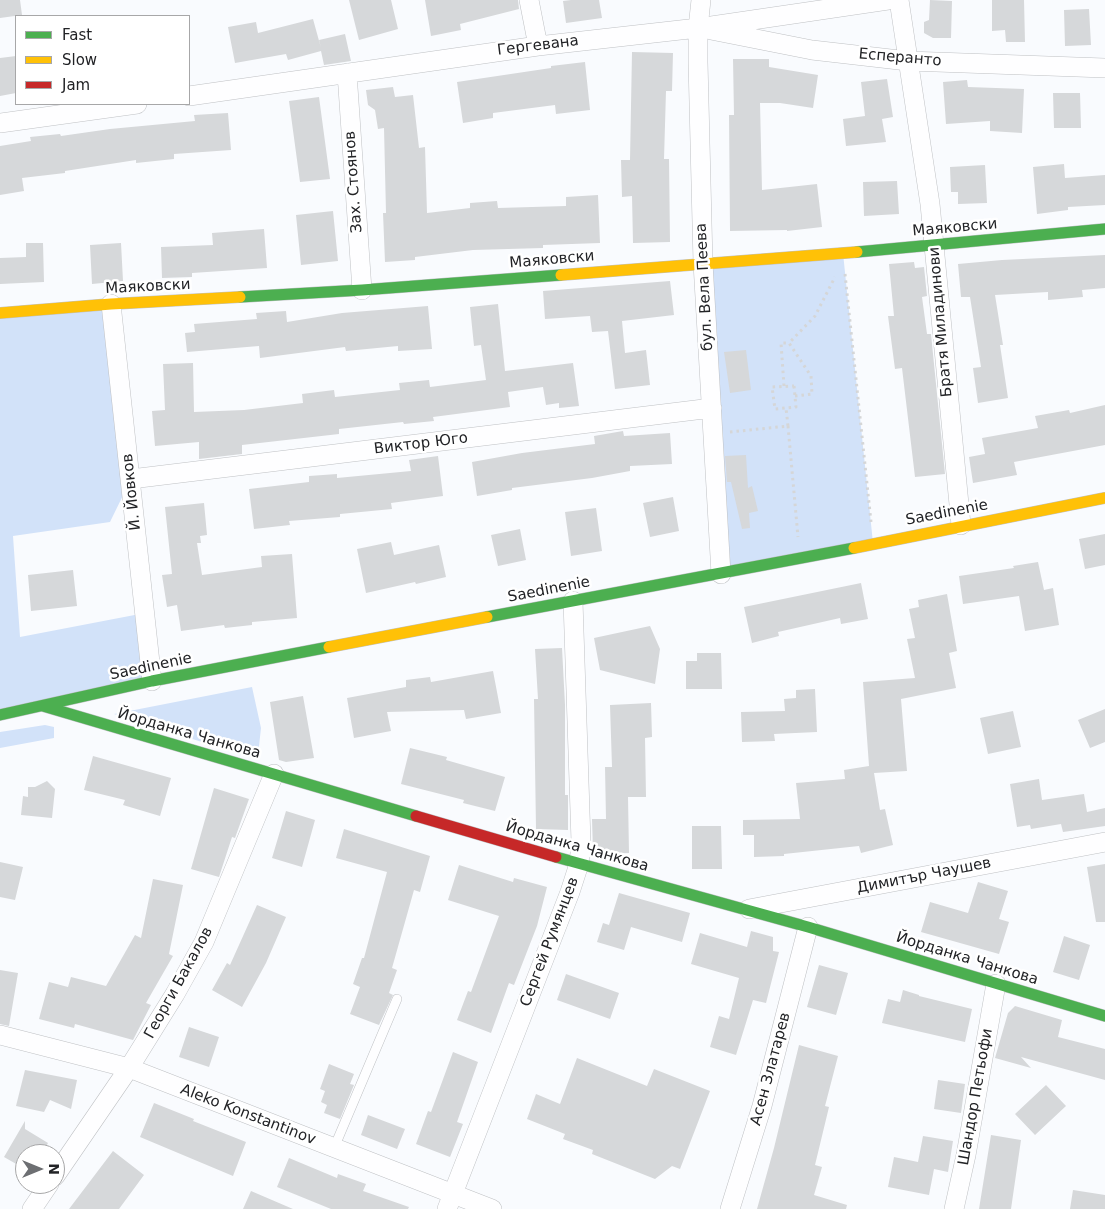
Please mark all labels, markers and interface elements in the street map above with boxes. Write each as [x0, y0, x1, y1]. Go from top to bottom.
legend [15, 15, 190, 105]
text: Fast [62, 26, 92, 44]
street label: Гергевана [496, 32, 580, 60]
street label: Есперанто [858, 45, 942, 71]
text: Slow [62, 51, 97, 69]
text: Jam [62, 76, 90, 94]
street label: Зах. Стоянов [341, 130, 367, 234]
street label: Маяковски [912, 215, 998, 241]
street label: бул. Вела Пеева [693, 223, 717, 351]
street label: Братя Миладинови [925, 246, 957, 398]
street label: Маяковски [509, 247, 595, 273]
street label: Маяковски [105, 276, 191, 298]
street label: Виктор Юго [373, 429, 469, 459]
street label: Й. Йовков [119, 453, 145, 531]
street label: Saedinenie [904, 496, 990, 530]
street label: Saedinenie [506, 573, 592, 607]
street label: Saedinenie [108, 650, 194, 684]
street label: Йорданка Чанкова [115, 705, 263, 763]
street label: Йорданка Чанкова [503, 818, 651, 876]
street label: Димитър Чаушев [855, 854, 993, 898]
street label: Сергей Румянцев [517, 875, 583, 1009]
street label: Георги Бакалов [141, 924, 217, 1042]
street label: Йорданка Чанкова [894, 929, 1040, 989]
street label: Асен Златарев [747, 1011, 795, 1127]
street label: Шандор Петьофи [955, 1027, 997, 1167]
street label: Aleko Konstantinov [178, 1081, 318, 1149]
north arrow [15, 1144, 65, 1194]
text: N [46, 1163, 62, 1175]

